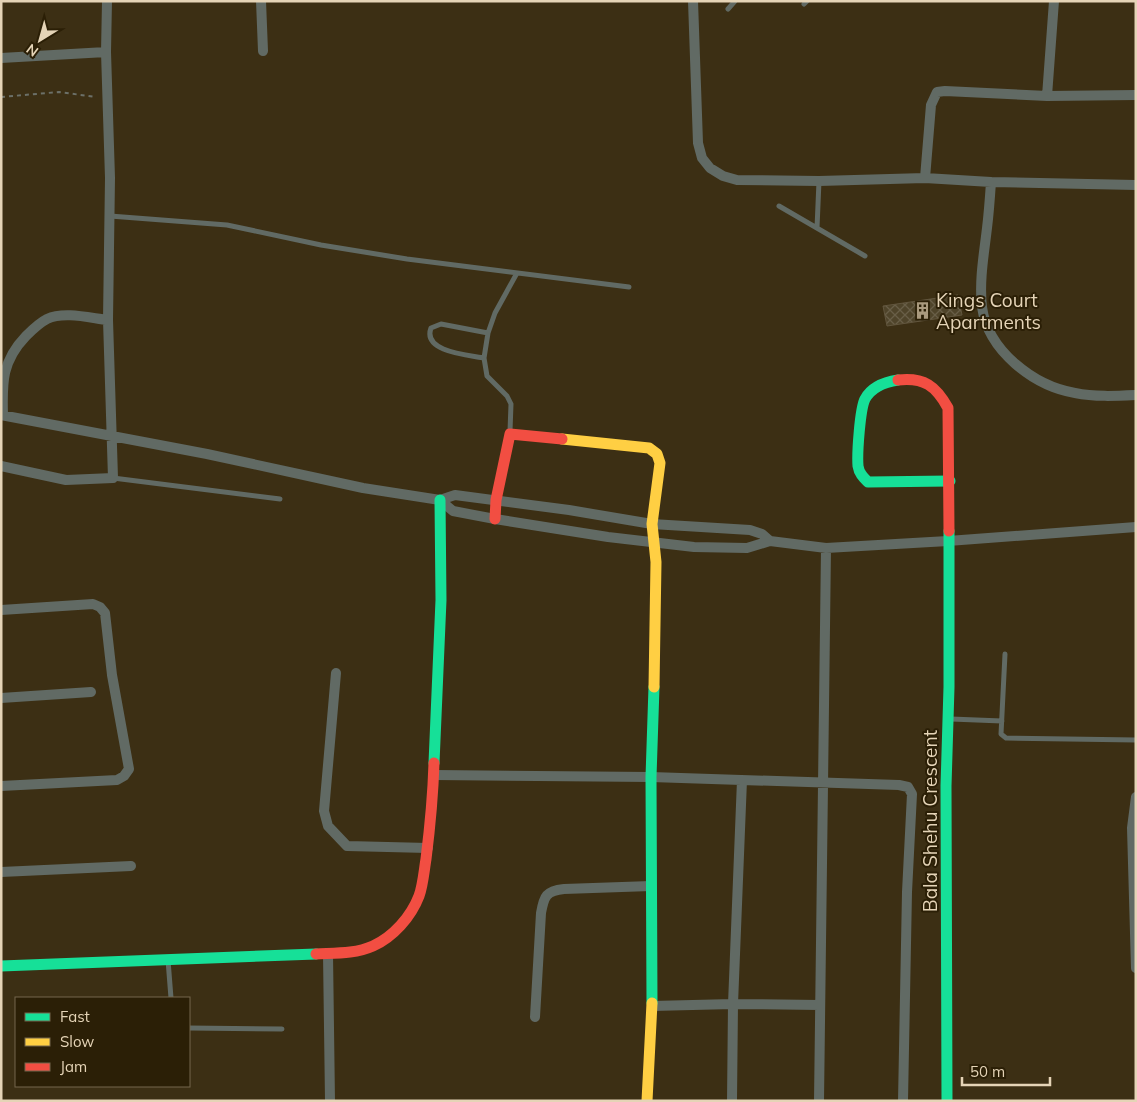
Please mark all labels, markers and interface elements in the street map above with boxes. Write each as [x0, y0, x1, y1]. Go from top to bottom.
north arrow [15, 15, 65, 65]
text: N [23, 40, 42, 61]
place label: Kings Court Apartments [936, 288, 1041, 334]
building icon: Kings Court Apartments [912, 301, 932, 321]
street label: Bala Shehu Crescent [918, 729, 942, 912]
legend [15, 997, 190, 1087]
text: Fast [60, 1007, 90, 1026]
text: Slow [60, 1032, 94, 1051]
scale bar [962, 1054, 1050, 1086]
text: Jam [60, 1057, 87, 1076]
text: 50 m [970, 1062, 1005, 1081]

